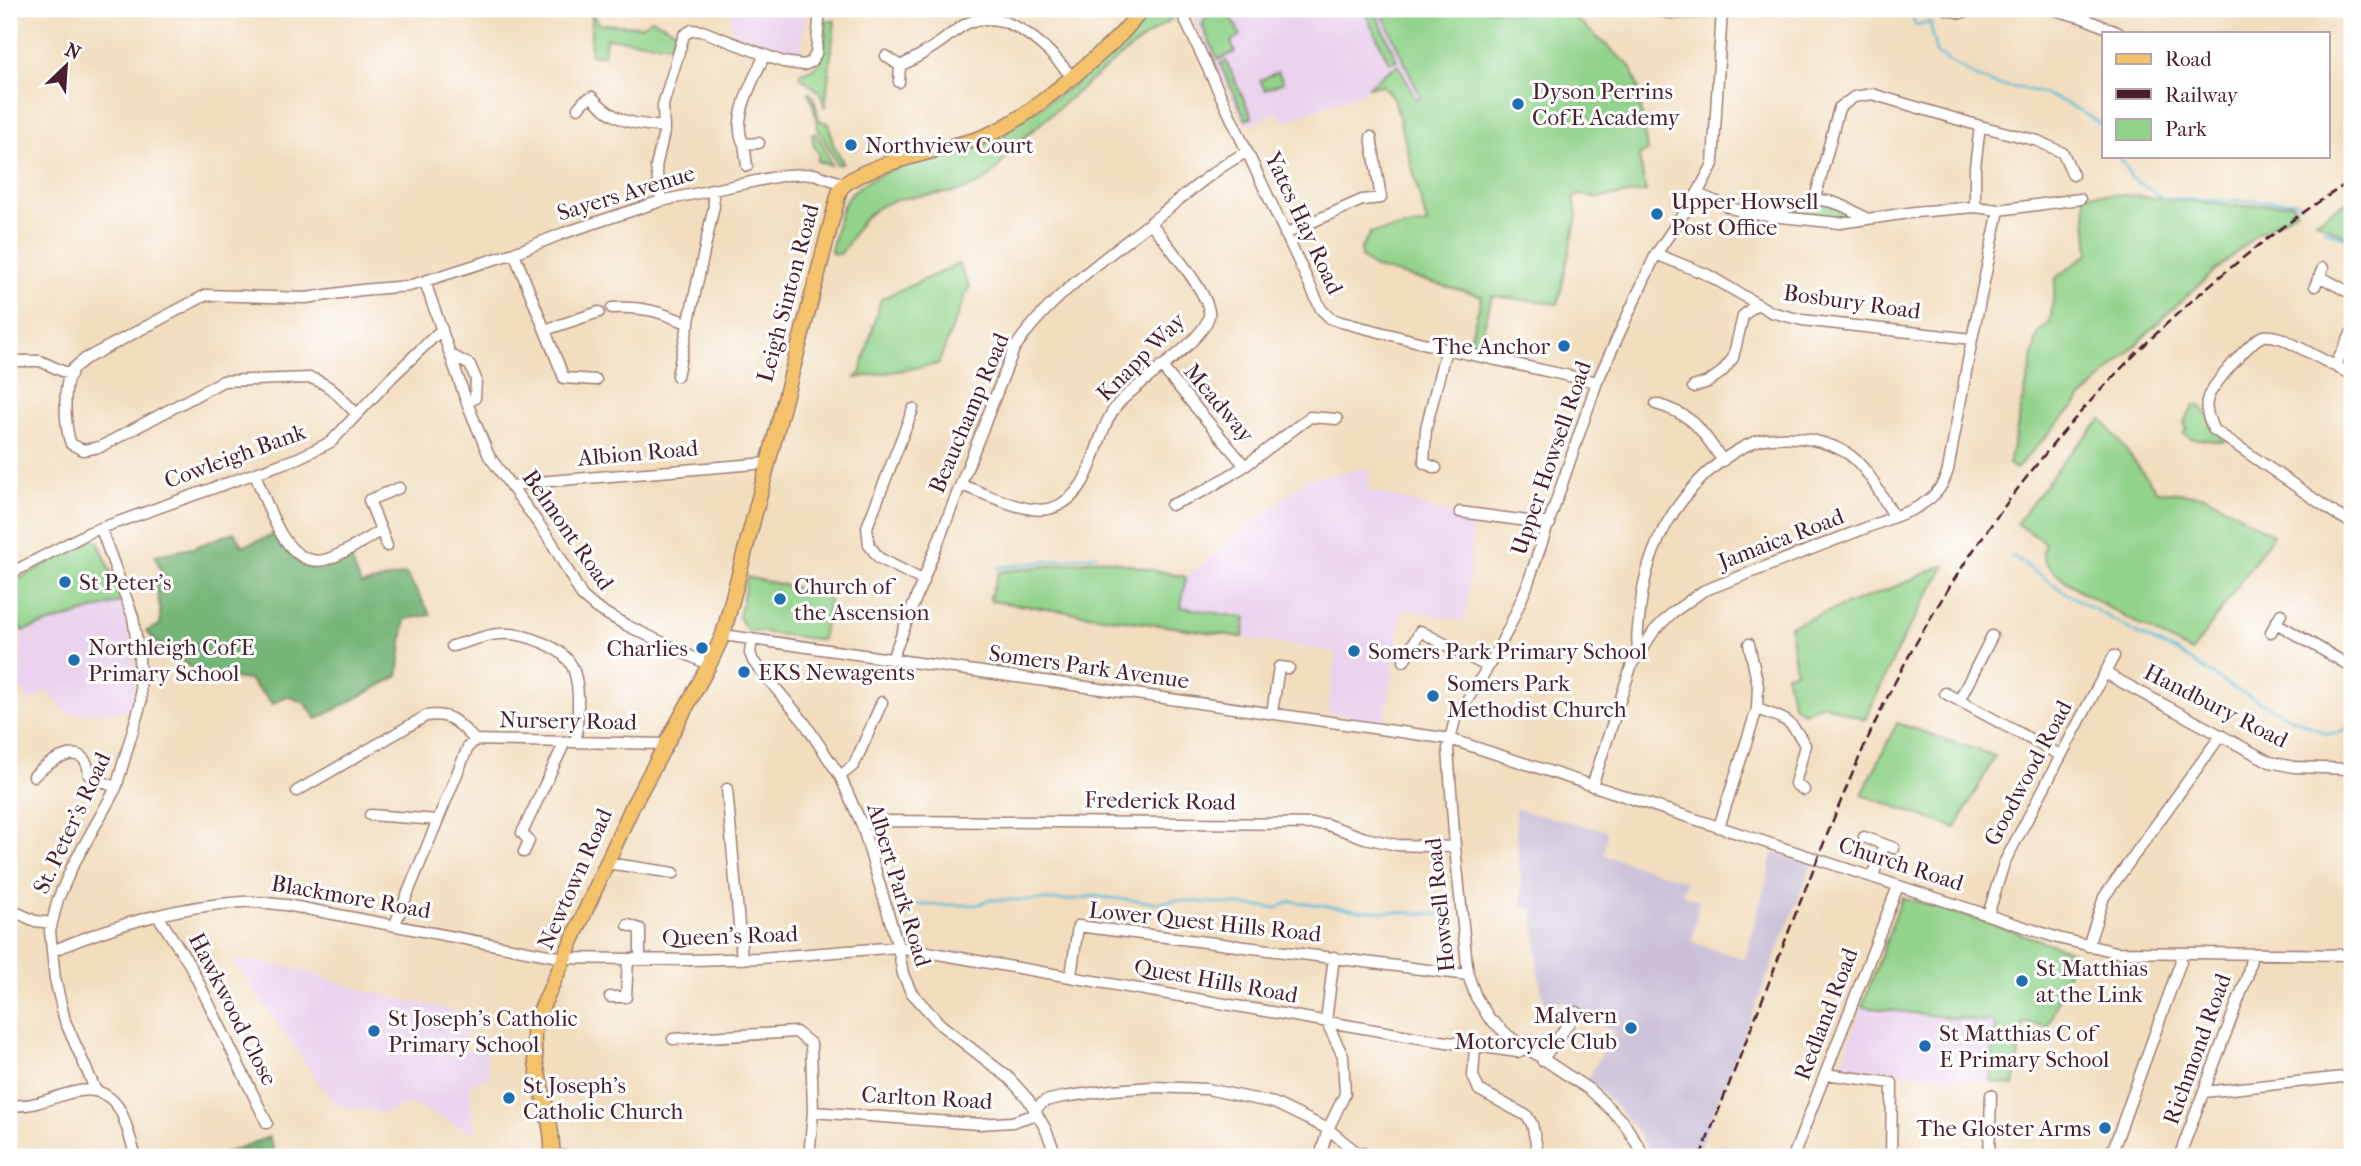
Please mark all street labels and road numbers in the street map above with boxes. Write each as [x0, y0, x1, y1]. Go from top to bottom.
street label: Yates Hay Road [1259, 146, 1349, 299]
street label: Sayers Avenue [554, 159, 698, 227]
street label: Leigh Sinton Road [751, 201, 825, 385]
street label: Bosbury Road [1782, 279, 1923, 325]
street label: Knapp Way [1091, 307, 1191, 407]
street label: Beauchamp Road [923, 329, 1015, 497]
street label: Upper Howsell Road [1505, 357, 1597, 559]
street label: Meadway [1178, 358, 1260, 448]
street label: Cowleigh Bank [160, 417, 311, 494]
street label: Albion Road [576, 434, 700, 472]
street label: Belmont Road [517, 465, 620, 596]
street label: Jamaica Road [1713, 503, 1848, 576]
street label: Somers Park Avenue [987, 640, 1191, 694]
street label: Handbury Road [2140, 658, 2293, 754]
street label: Goodwood Road [1978, 695, 2078, 850]
street label: Nursery Road [499, 706, 638, 736]
street label: St. Peter's Road [27, 748, 117, 898]
street label: Frederick Road [1084, 786, 1237, 816]
street label: Albert Park Road [861, 799, 937, 970]
street label: Newtown Road [532, 804, 618, 954]
street label: Church Road [1835, 831, 1967, 897]
street label: Howsell Road [1419, 836, 1460, 973]
street label: Blackmore Road [269, 870, 433, 924]
street label: Lower Quest Hills Road [1087, 896, 1323, 948]
street label: Queen's Road [662, 920, 799, 952]
street label: Hawkwood Close [183, 928, 283, 1090]
street label: Redland Road [1788, 944, 1864, 1084]
street label: Quest Hills Road [1132, 953, 1301, 1009]
street label: Richmond Road [2157, 969, 2237, 1128]
street label: Carlton Road [861, 1081, 994, 1115]

